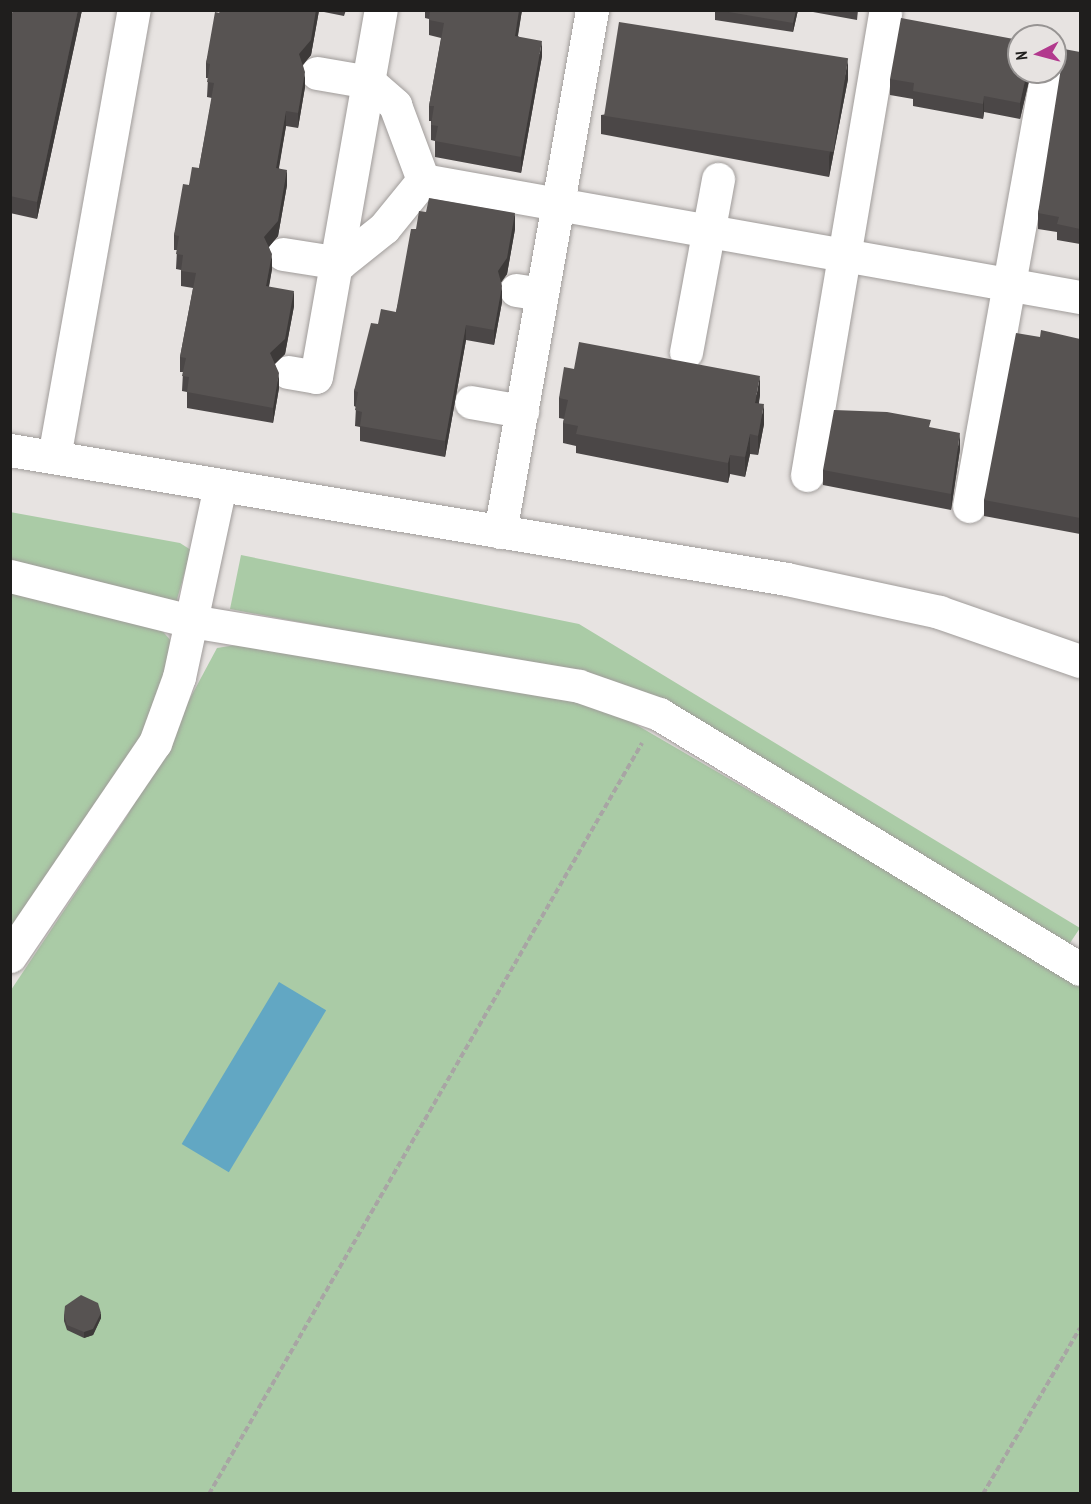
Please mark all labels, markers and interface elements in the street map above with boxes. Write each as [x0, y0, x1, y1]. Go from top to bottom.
north arrow [1007, 24, 1067, 84]
text: N [1011, 50, 1031, 61]

